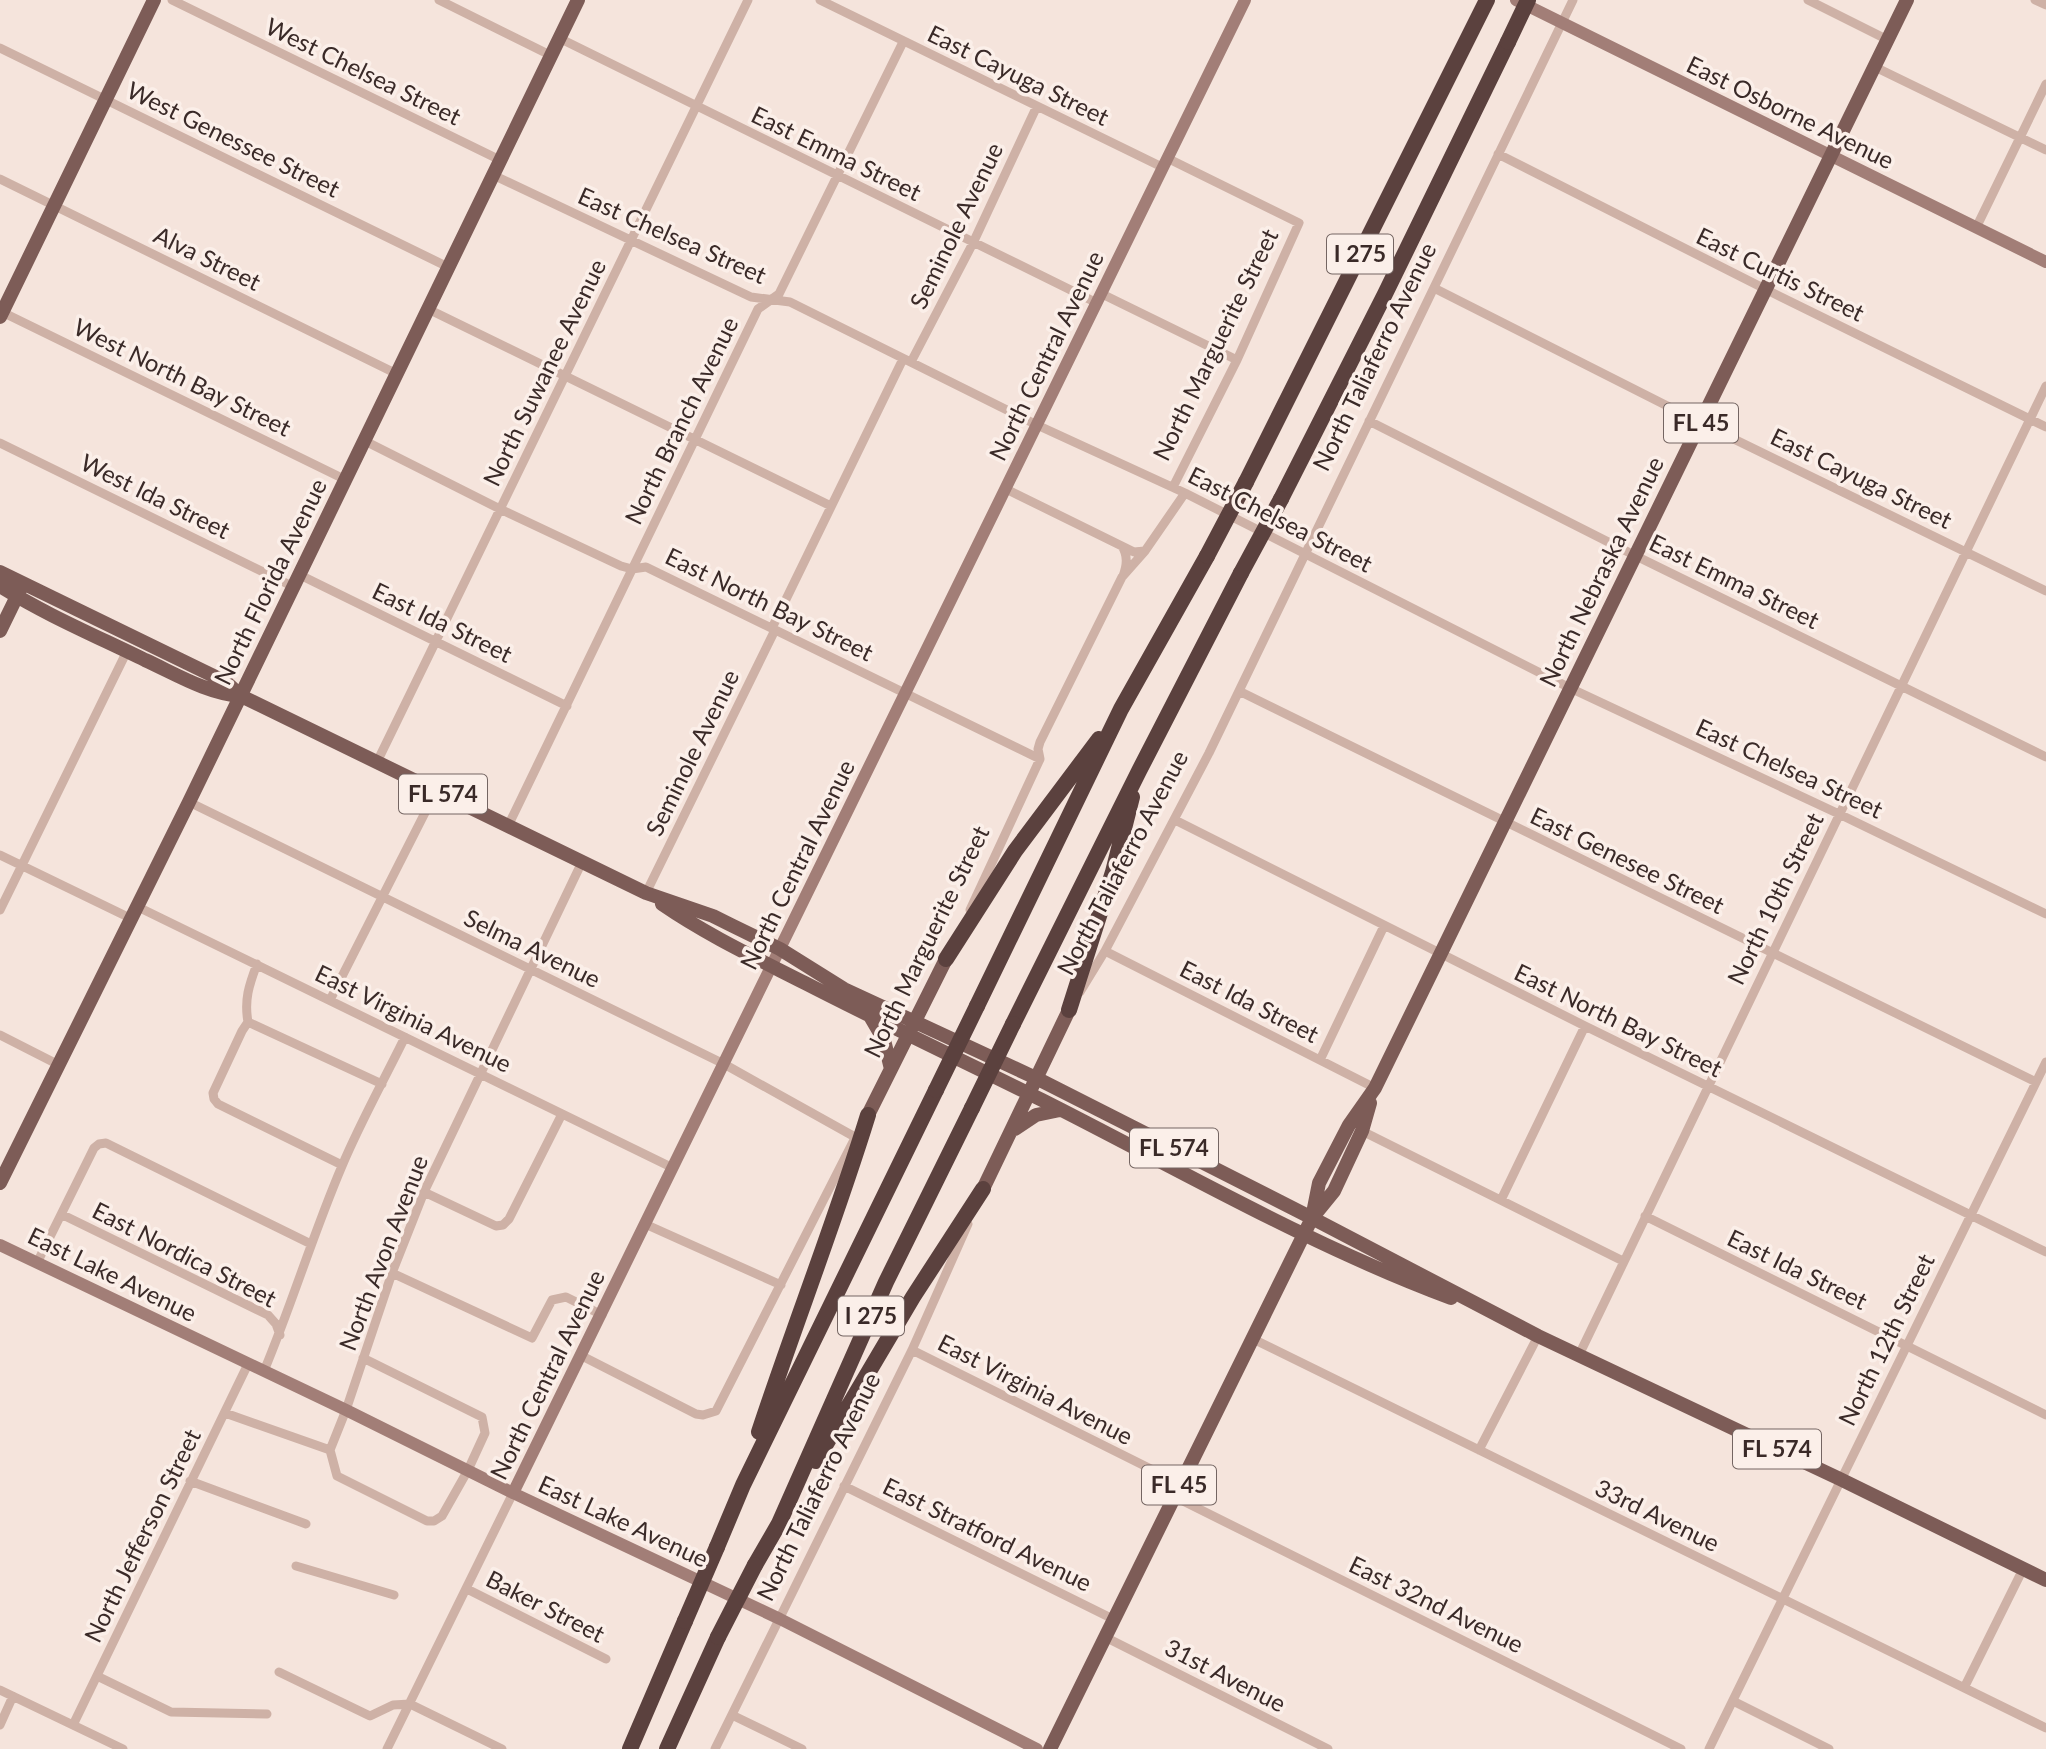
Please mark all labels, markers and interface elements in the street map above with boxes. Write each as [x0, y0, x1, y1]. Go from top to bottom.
street label: West Chelsea Street [261, 11, 466, 131]
street label: East Cayuga Street [923, 18, 1114, 131]
street label: East Osborne Avenue [1682, 49, 1899, 174]
street label: West Genessee Street [123, 75, 345, 203]
street label: East Emma Street [747, 99, 927, 206]
street label: Seminole Avenue [903, 138, 1008, 313]
street label: East Chelsea Street [574, 180, 772, 289]
street label: Alva Street [150, 219, 266, 296]
street label: East Curtis Street [1692, 220, 1870, 327]
street label: North Marguerite Street [1146, 223, 1284, 465]
road number: I 275 [1327, 234, 1393, 274]
street label: North Taliaferro Avenue [1306, 237, 1442, 475]
street label: North Central Avenue [982, 246, 1109, 465]
street label: North Suwanee Avenue [476, 254, 611, 490]
street label: West North Bay Street [69, 311, 296, 442]
street label: North Branch Avenue [618, 312, 743, 529]
road number: FL 45 [1664, 404, 1738, 442]
street label: East Cayuga Street [1766, 421, 1957, 534]
street label: West Ida Street [76, 447, 235, 544]
street label: North Nebraska Avenue [1532, 452, 1669, 691]
street label: East Chelsea Street [1184, 460, 1378, 578]
street label: North Florida Avenue [207, 474, 332, 689]
street label: East Emma Street [1645, 527, 1825, 634]
street label: East North Bay Street [661, 541, 879, 667]
street label: East Ida Street [368, 575, 518, 668]
street label: Seminole Avenue [639, 665, 744, 840]
street label: East Chelsea Street [1692, 712, 1888, 824]
street label: North Taliaferro Avenue [1050, 745, 1193, 980]
street label: North Central Avenue [733, 755, 860, 974]
road number: FL 574 [399, 774, 487, 814]
street label: East Genesee Street [1526, 800, 1730, 919]
street label: North 10th Street [1720, 807, 1829, 989]
street label: North Marguerite Street [857, 820, 995, 1062]
street label: Selma Avenue [460, 902, 605, 993]
street label: East Ida Street [1175, 953, 1324, 1048]
street label: East North Bay Street [1510, 957, 1728, 1083]
street label: East Virginia Avenue [311, 958, 516, 1078]
road number: FL 574 [1130, 1128, 1218, 1168]
street label: North Avon Avenue [332, 1151, 433, 1354]
street label: East Nordica Street [88, 1195, 282, 1313]
street label: East Lake Avenue [24, 1220, 202, 1327]
street label: East Ida Street [1723, 1222, 1873, 1315]
street label: North 12th Street [1831, 1248, 1940, 1430]
street label: North Central Avenue [483, 1265, 610, 1484]
road number: I 275 [838, 1296, 904, 1336]
street label: East Virginia Avenue [934, 1327, 1138, 1450]
street label: North Taliaferro Avenue [750, 1367, 886, 1605]
street label: North Jefferson Street [77, 1424, 206, 1647]
road number: FL 574 [1733, 1430, 1821, 1468]
road number: FL 45 [1142, 1466, 1216, 1504]
street label: East Lake Avenue [534, 1469, 713, 1573]
street label: East Stratford Avenue [879, 1471, 1097, 1597]
street label: 33rd Avenue [1591, 1472, 1724, 1557]
street label: East 32nd Avenue [1345, 1549, 1529, 1658]
street label: Baker Street [482, 1563, 610, 1648]
street label: 31st Avenue [1160, 1632, 1291, 1717]

